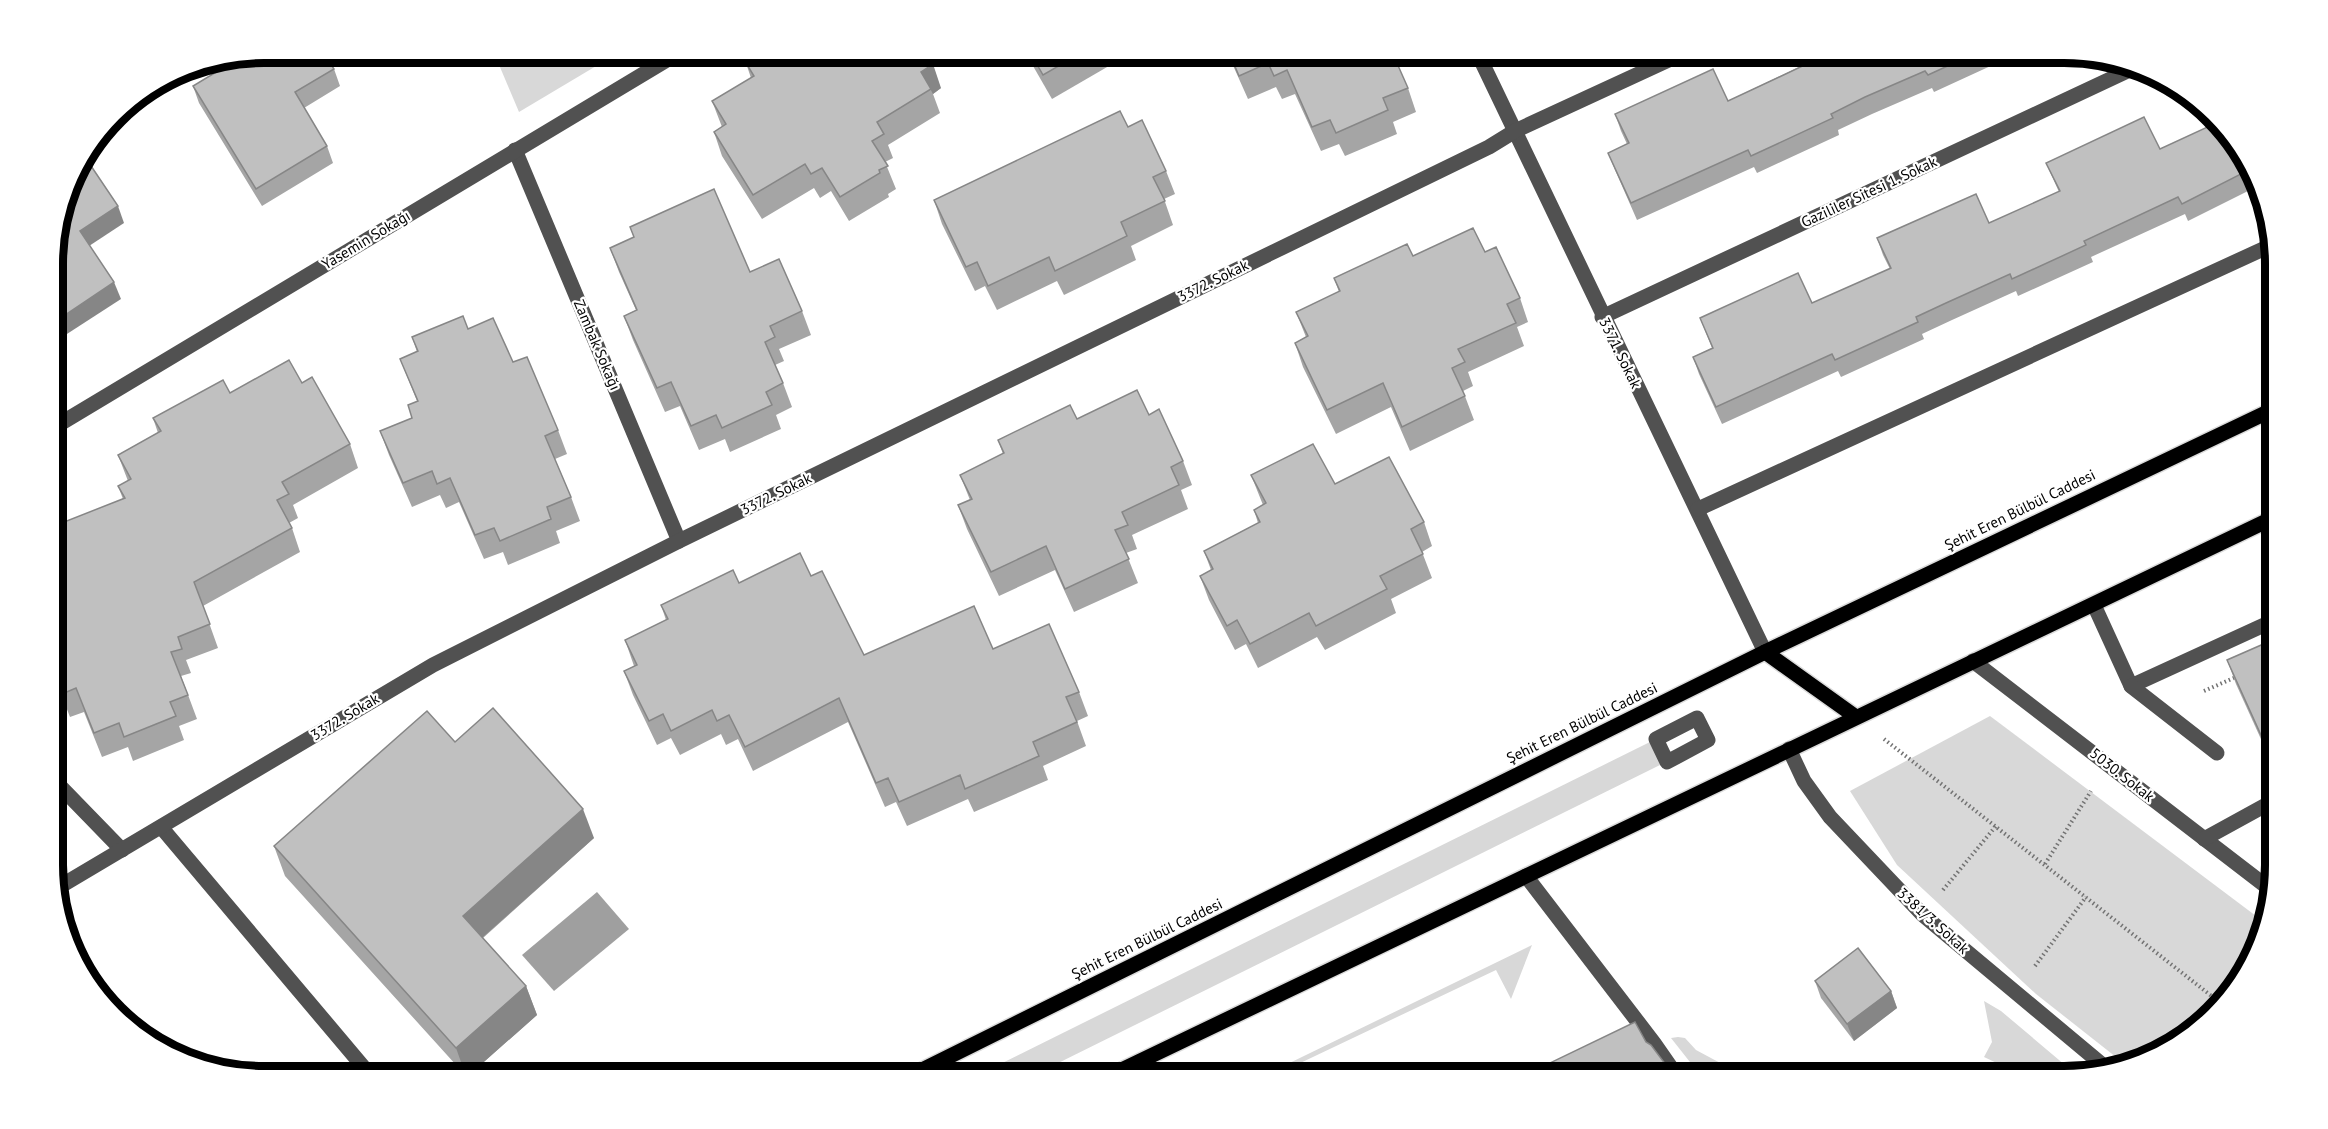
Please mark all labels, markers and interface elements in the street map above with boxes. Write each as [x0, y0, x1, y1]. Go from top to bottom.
street label: Gazililer Sitesi 1. Sokak [1798, 151, 1940, 231]
street label: Yasemin Sokağı [318, 206, 413, 273]
street label: 3372. Sokak [1174, 255, 1252, 306]
street label: Zambak Sokağı [570, 297, 625, 393]
street label: 3371. Sokak [1595, 314, 1646, 392]
street label: Şehit Eren Bülbül Caddesi [1941, 465, 2098, 554]
street label: 3372. Sokak [737, 468, 815, 519]
street label: Şehit Eren Bülbül Caddesi [1503, 678, 1660, 767]
street label: 3372. Sokak [307, 688, 383, 744]
street label: 5030. Sokak [2086, 744, 2159, 806]
street label: 3381/3. Sokak [1894, 883, 1974, 958]
street label: Şehit Eren Bülbül Caddesi [1068, 894, 1225, 983]

